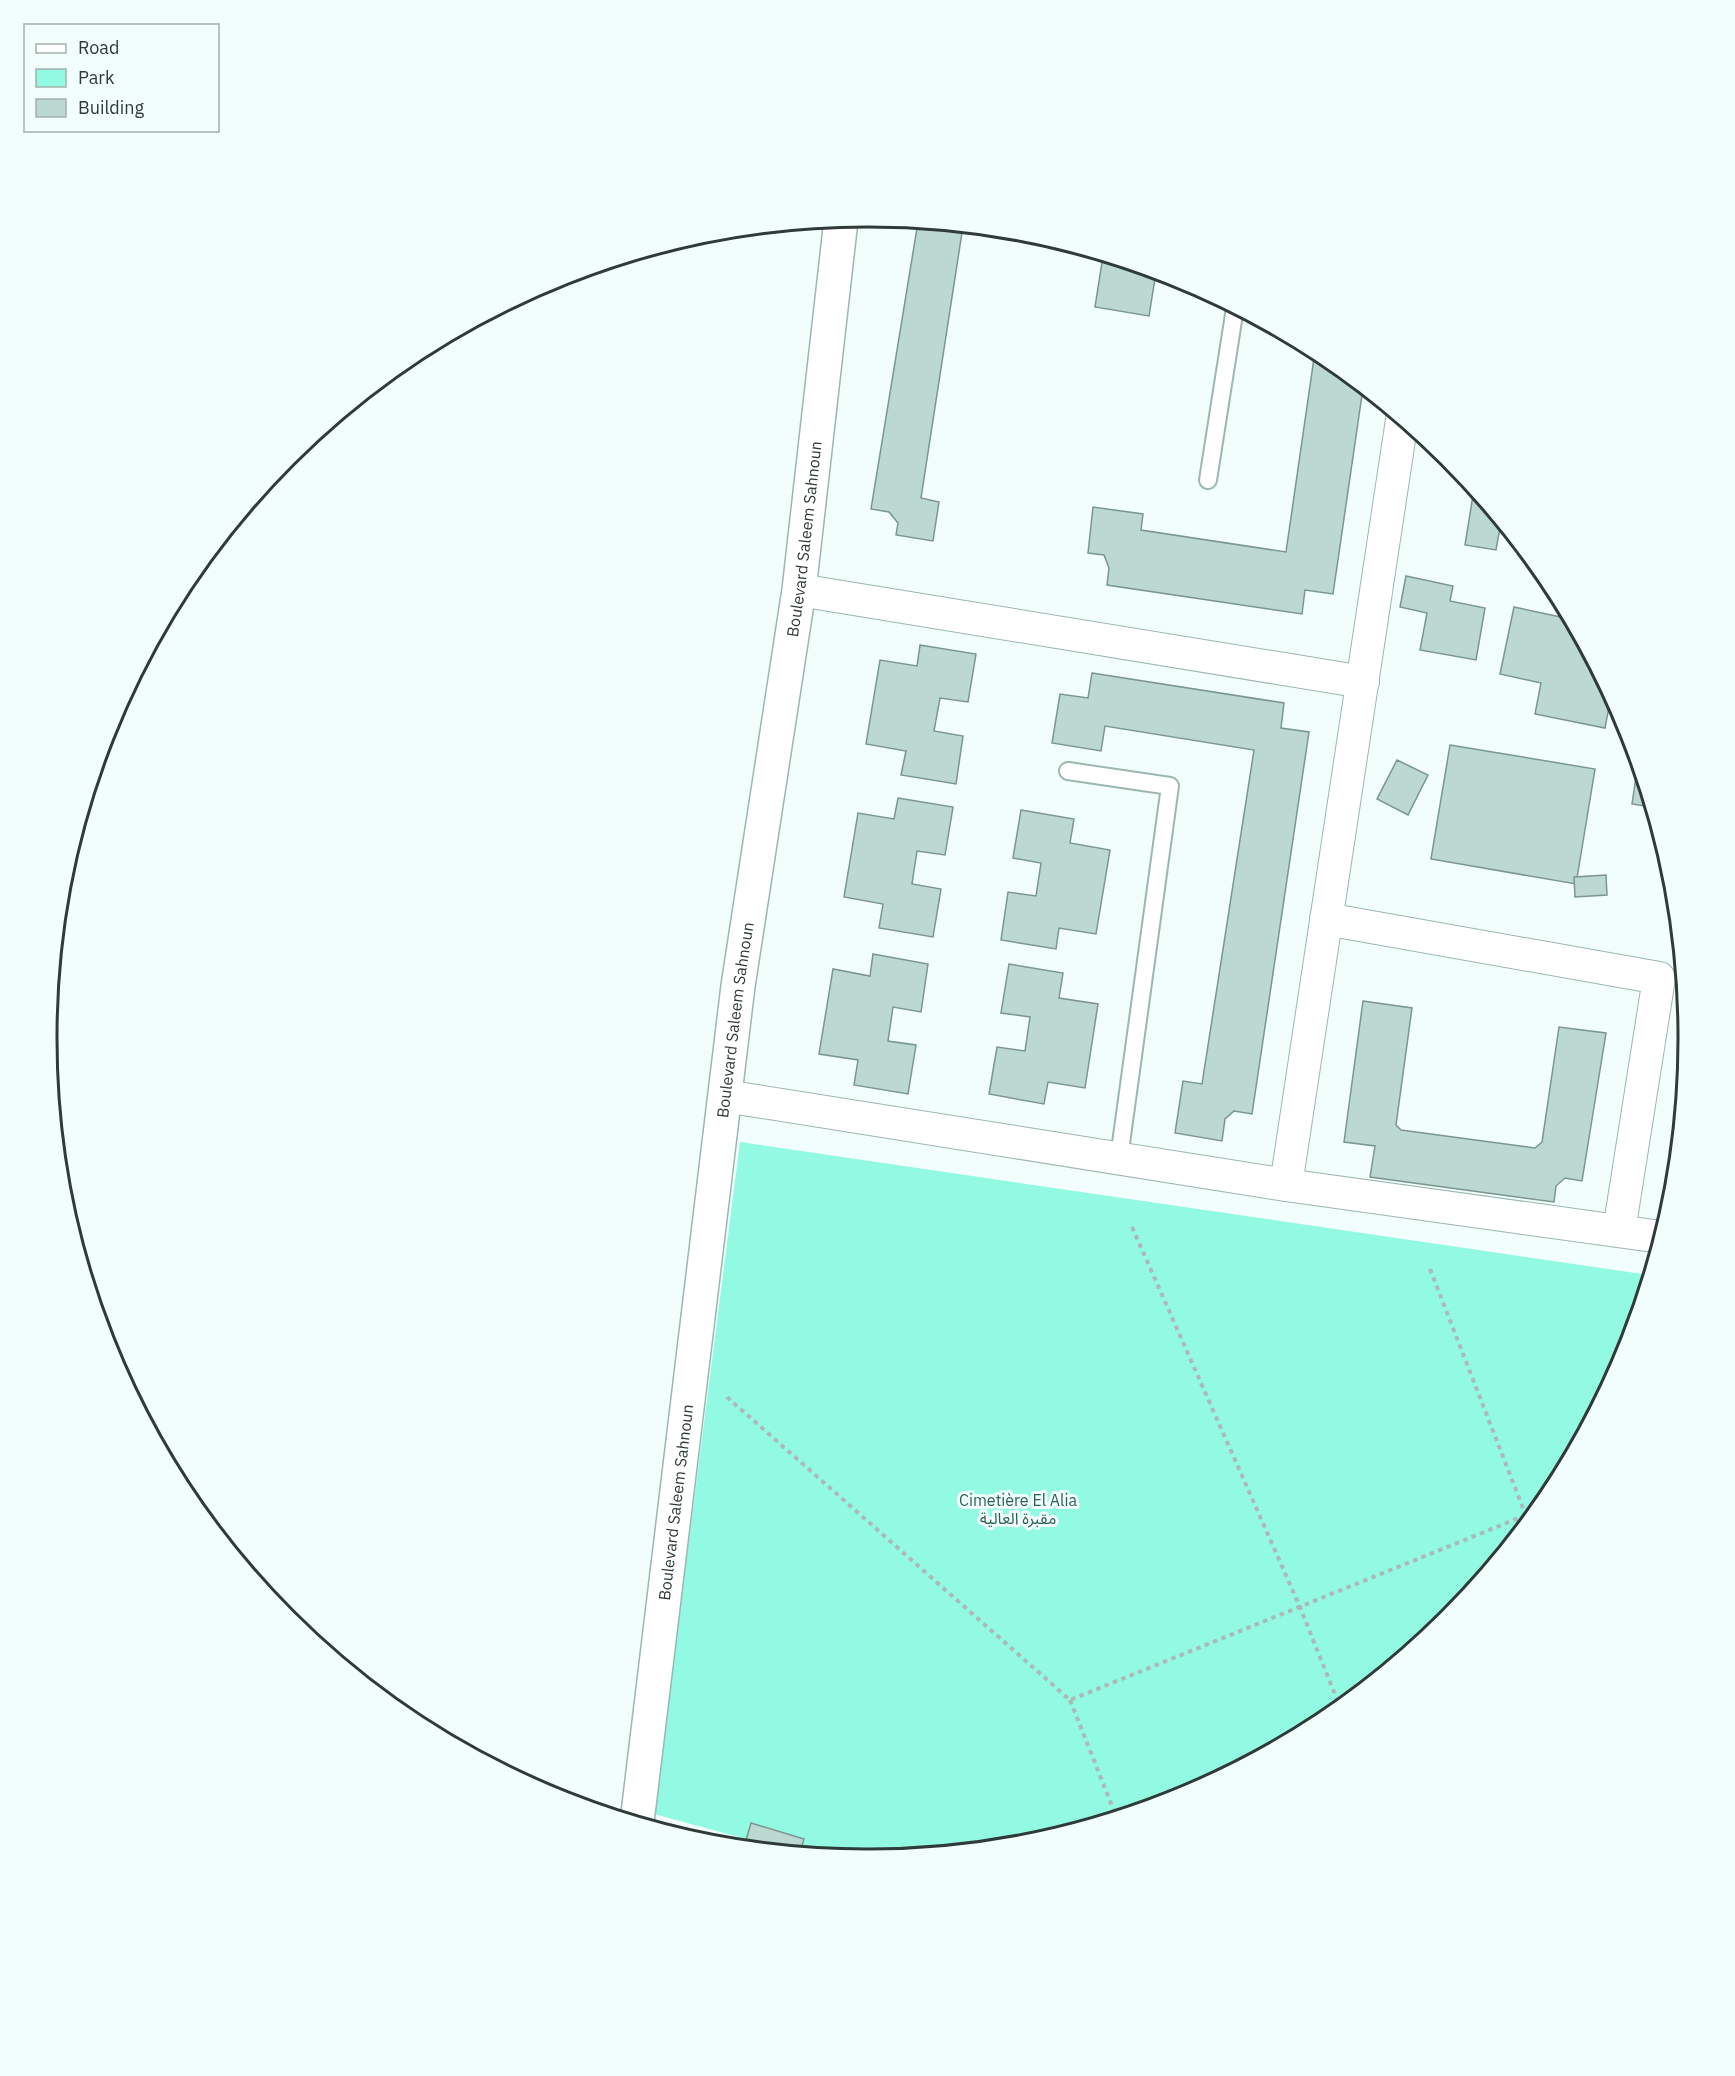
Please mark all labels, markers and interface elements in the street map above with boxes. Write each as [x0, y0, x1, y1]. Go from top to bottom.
legend [24, 24, 219, 132]
text: Road [78, 36, 119, 59]
text: Park [78, 66, 115, 89]
text: Building [78, 96, 145, 119]
street label: Boulevard Saleem Sahnoun [782, 440, 826, 638]
street label: Boulevard Saleem Sahnoun [712, 921, 758, 1119]
street label: Boulevard Saleem Sahnoun [654, 1403, 697, 1602]
park label: Cimetière El Alia مقبرة العالية [959, 1490, 1077, 1528]

